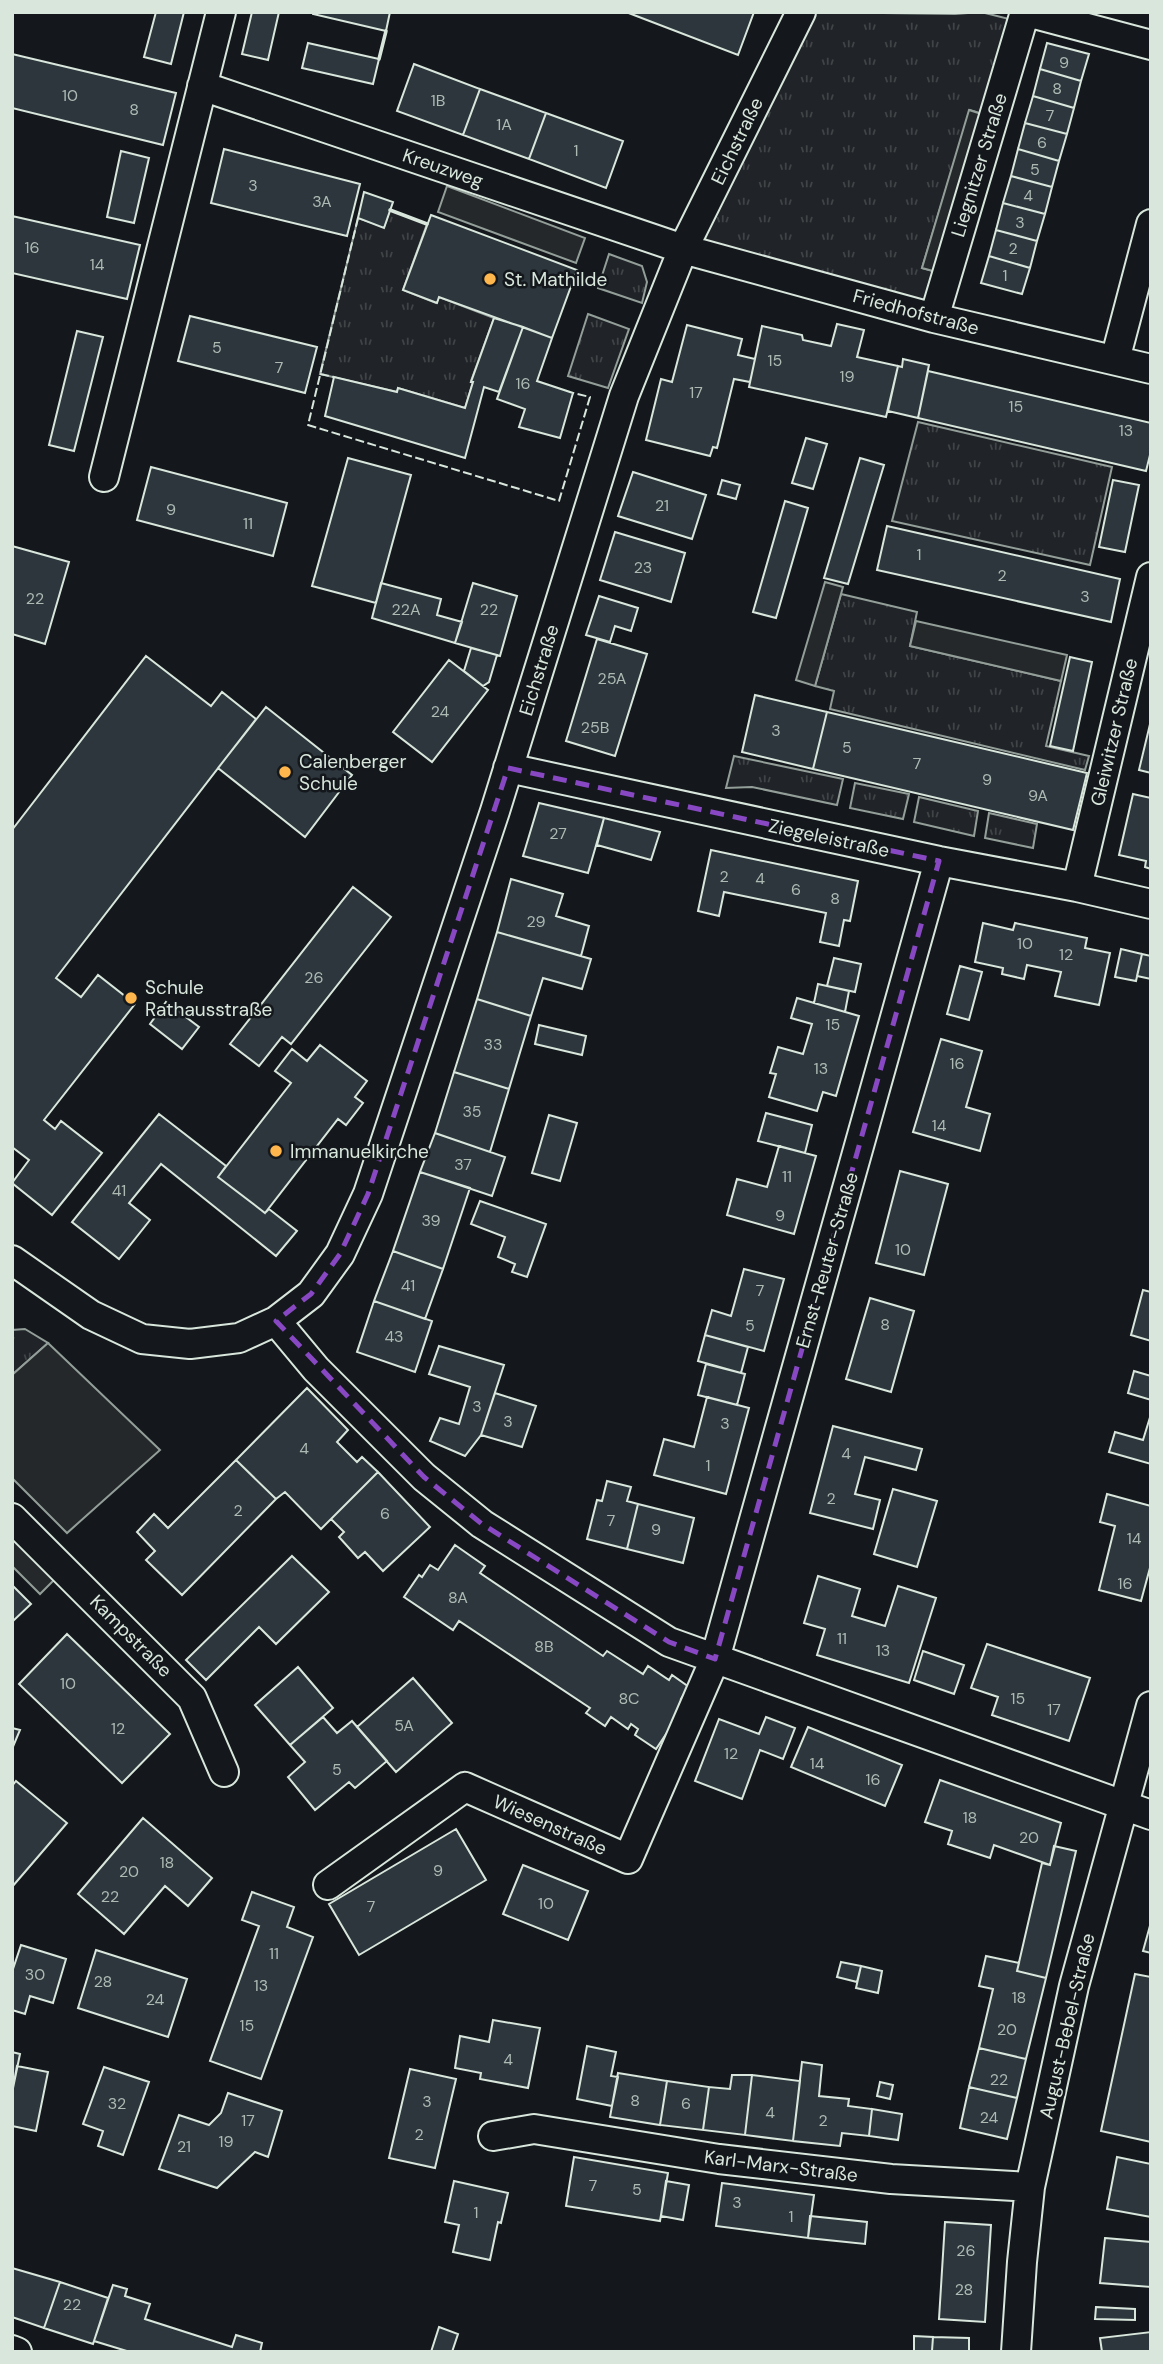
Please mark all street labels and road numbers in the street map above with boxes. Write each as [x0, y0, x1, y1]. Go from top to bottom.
street label: Liegnitzer Straße [945, 90, 1013, 240]
street label: Eichstraße [705, 93, 769, 189]
street label: Kreuzweg [399, 143, 487, 194]
street label: Friedhofstraße [850, 283, 982, 341]
street label: Eichstraße [513, 621, 565, 719]
street label: Gleiwitzer Straße [1085, 656, 1143, 808]
street label: Ziegeleistraße [766, 813, 892, 863]
street label: Ernst-Reuter-Straße [790, 1169, 864, 1351]
street label: Kampstraße [84, 1589, 178, 1683]
street label: Wiesenstraße [489, 1789, 611, 1861]
street label: August-Bebel-Straße [1033, 1931, 1101, 2121]
street label: Karl-Marx-Straße [703, 2144, 859, 2188]

